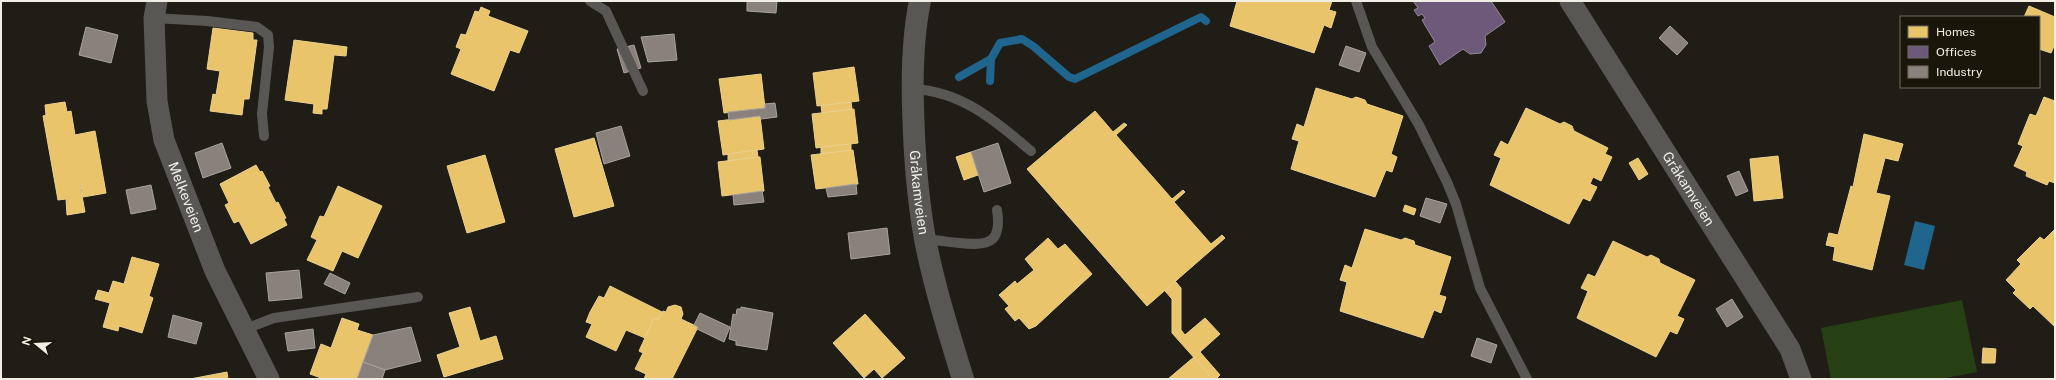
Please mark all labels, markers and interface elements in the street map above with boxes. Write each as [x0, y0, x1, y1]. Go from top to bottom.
legend [1900, 16, 2040, 88]
text: Homes [1936, 25, 1975, 39]
text: Offices [1936, 45, 1976, 59]
text: Industry [1936, 65, 1983, 79]
street label: Gråkamveien [1659, 148, 1718, 229]
street label: Gråkamveien [907, 150, 932, 236]
street label: Melkeveien [165, 159, 207, 234]
north arrow [16, 324, 56, 364]
text: N [19, 335, 34, 347]

